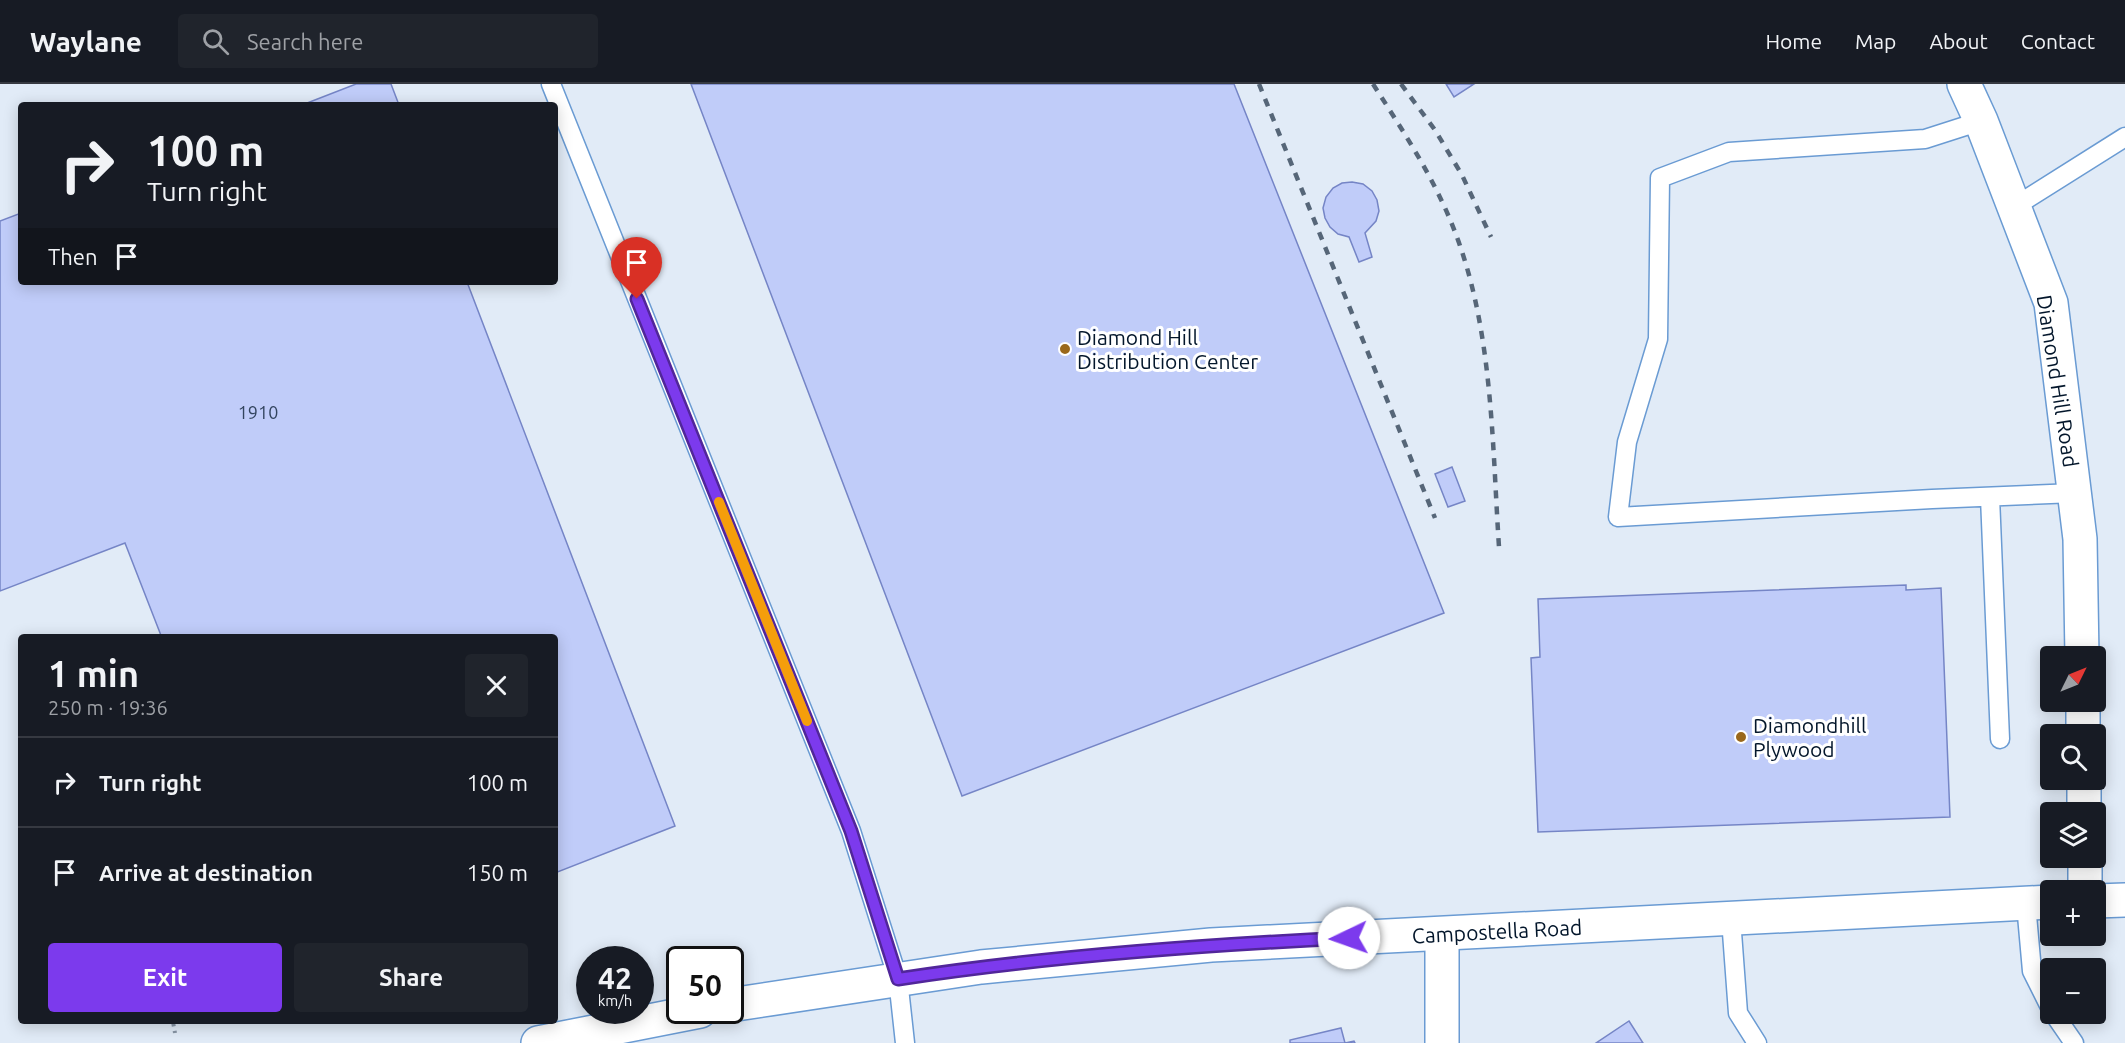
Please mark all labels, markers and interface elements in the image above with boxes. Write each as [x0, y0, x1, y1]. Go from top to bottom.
search box [178, 14, 598, 68]
icon: search [199, 25, 232, 58]
text: Waylane [30, 26, 142, 57]
text: Search here [247, 29, 363, 54]
text: Home [1765, 29, 1822, 53]
text: Map [1855, 29, 1896, 53]
text: About [1929, 29, 1988, 53]
text: Contact [2021, 29, 2095, 53]
icon: right [48, 126, 126, 204]
text: 100 m [147, 127, 264, 174]
text: Turn right [147, 176, 267, 206]
pin [611, 237, 662, 299]
icon: arrive [110, 240, 143, 273]
text: Then [48, 244, 98, 269]
icon: arrive [620, 246, 653, 279]
street label: Diamond Hill Road [2033, 293, 2083, 469]
place label: Diamond Hill Distribution Center [1077, 325, 1258, 373]
marker: Diamond Hill Distribution Center [1058, 342, 1072, 356]
house number: 1910 [238, 402, 278, 422]
north arrow [2040, 646, 2106, 712]
map controls [2040, 646, 2106, 1024]
text: 1 min [48, 653, 139, 694]
button: close [465, 654, 528, 717]
text: 250 m · 19:36 [48, 696, 168, 719]
place label: Diamondhill Plywood [1753, 713, 1867, 761]
button: search [2040, 724, 2106, 790]
marker: Diamondhill Plywood [1734, 730, 1748, 744]
icon: right [48, 766, 81, 799]
text: Turn right [99, 770, 201, 795]
text: 100 m [467, 770, 528, 795]
button: layers [2040, 802, 2106, 868]
icon: arrive [48, 856, 81, 889]
text: Arrive at destination [99, 860, 313, 885]
text: 150 m [467, 860, 528, 885]
button: + [2040, 880, 2106, 946]
position arrow [1317, 906, 1381, 970]
street label: Campostella Road [1411, 915, 1583, 947]
button: Exit [48, 943, 282, 1012]
button: Share [294, 943, 528, 1012]
speed limit sign: 50 [666, 946, 744, 1024]
button: − [2040, 958, 2106, 1024]
text: 42 [598, 961, 632, 995]
text: km/h [598, 992, 632, 1009]

